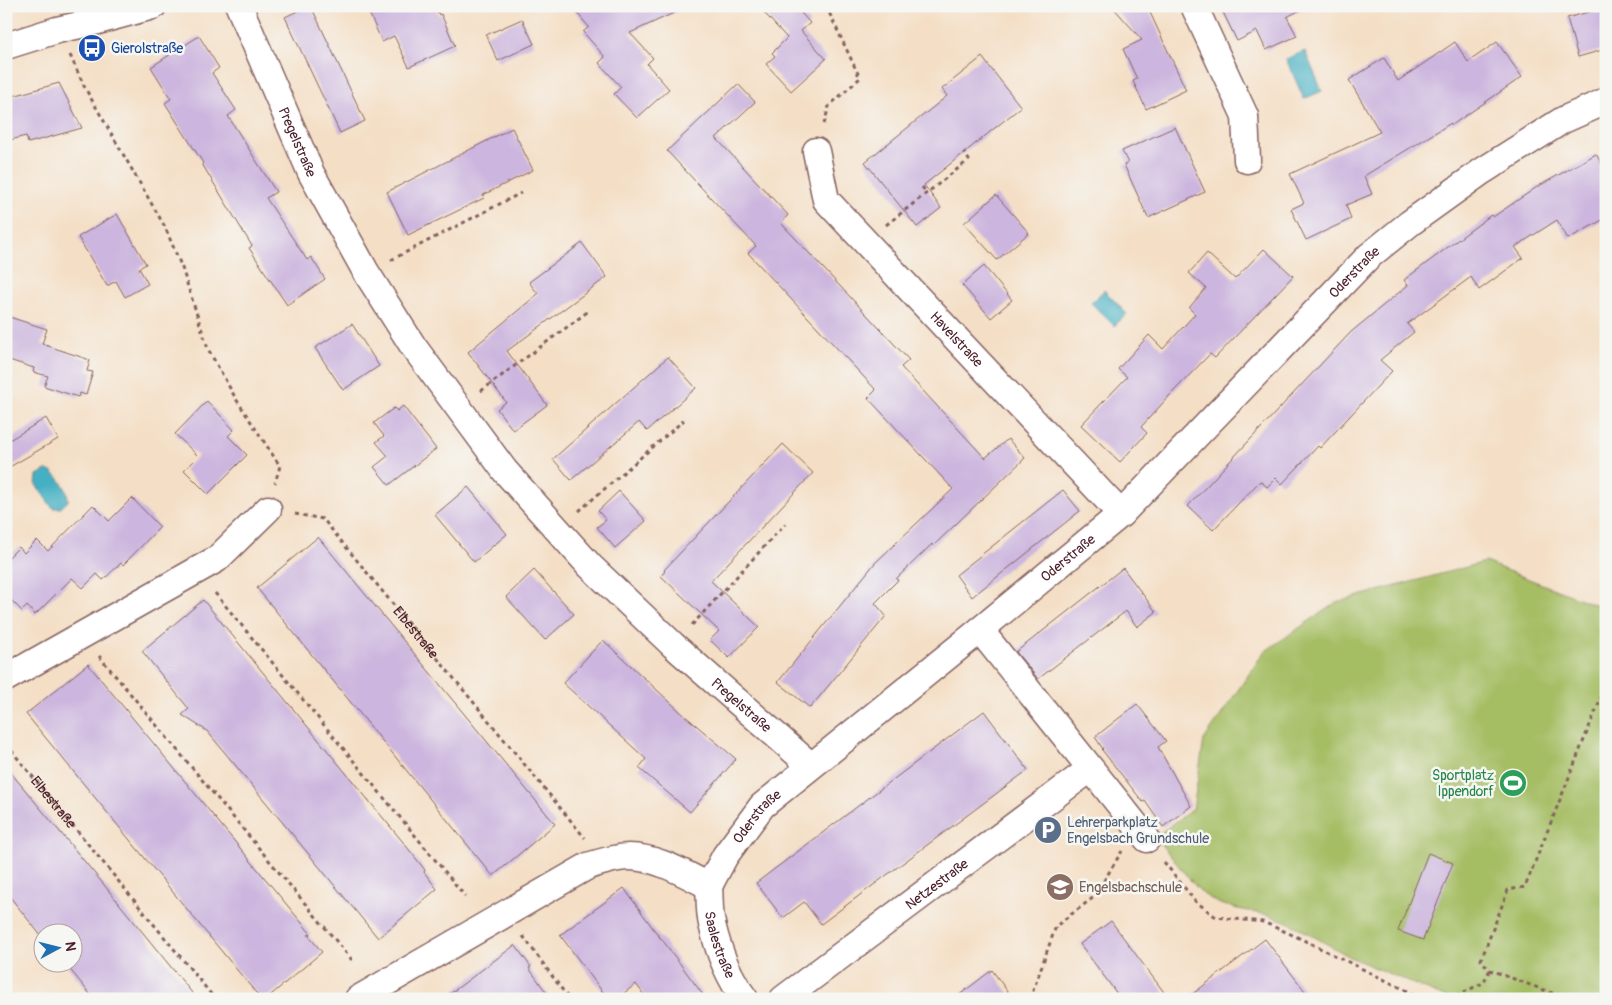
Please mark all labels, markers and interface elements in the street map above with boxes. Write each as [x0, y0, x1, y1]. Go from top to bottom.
bus stop icon: Gierolstraße [77, 33, 107, 63]
place label: Gierolstraße [111, 40, 183, 57]
street label: Pregelstraße [275, 104, 320, 179]
street label: Oderstraße [1325, 242, 1383, 301]
street label: Havelstraße [927, 308, 987, 371]
street label: Oderstraße [1037, 530, 1099, 585]
street label: Elbestraße [390, 603, 442, 662]
street label: Pregelstraße [708, 674, 775, 736]
place label: Sportplatz Ippendorf [1432, 767, 1494, 800]
sports icon: Sportplatz Ippendorf [1498, 768, 1528, 798]
street label: Elbestraße [27, 772, 80, 832]
street label: Oderstraße [729, 786, 784, 846]
place label: Lehrerparkplatz Engelsbach Grundschule [1067, 814, 1209, 847]
parking icon: Lehrerparkplatz Engelsbach Grundschule [1033, 815, 1063, 845]
street label: Netzestraße [902, 855, 972, 913]
school or university icon: Engelsbachschule [1045, 872, 1075, 902]
place label: Engelsbachschule [1079, 879, 1182, 896]
street label: Saalestraße [702, 910, 739, 981]
north arrow [32, 922, 82, 972]
text: N [61, 941, 79, 952]

